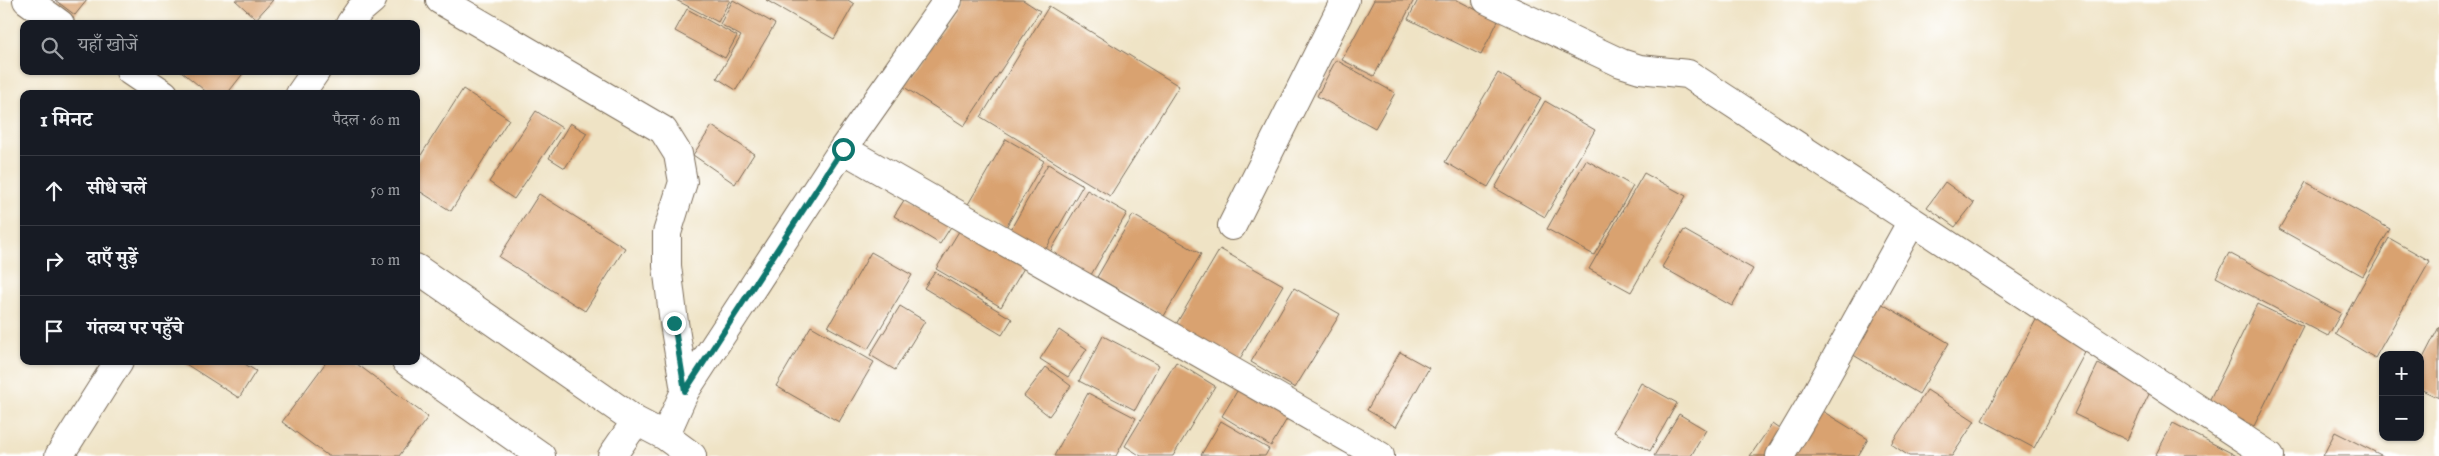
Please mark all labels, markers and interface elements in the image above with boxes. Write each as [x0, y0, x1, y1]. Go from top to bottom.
search box [20, 20, 420, 75]
icon: search [38, 34, 66, 62]
text: यहाँ खोजें [78, 34, 138, 58]
text: 1 मिनट [40, 107, 92, 134]
text: पैदल · 60 m [333, 111, 400, 131]
route start [832, 138, 855, 161]
icon: ahead [40, 177, 68, 205]
text: सीधे चलें [87, 177, 146, 201]
text: 50 m [371, 181, 400, 201]
icon: right [40, 247, 68, 275]
text: दाएँ मुड़ें [87, 247, 138, 271]
text: 10 m [370, 251, 400, 271]
route end [663, 312, 686, 335]
icon: arrive [40, 317, 68, 345]
text: गंतव्य पर पहुँचे [87, 317, 183, 341]
map controls [2379, 351, 2424, 441]
button: + [2379, 351, 2424, 396]
button: − [2379, 396, 2424, 441]

